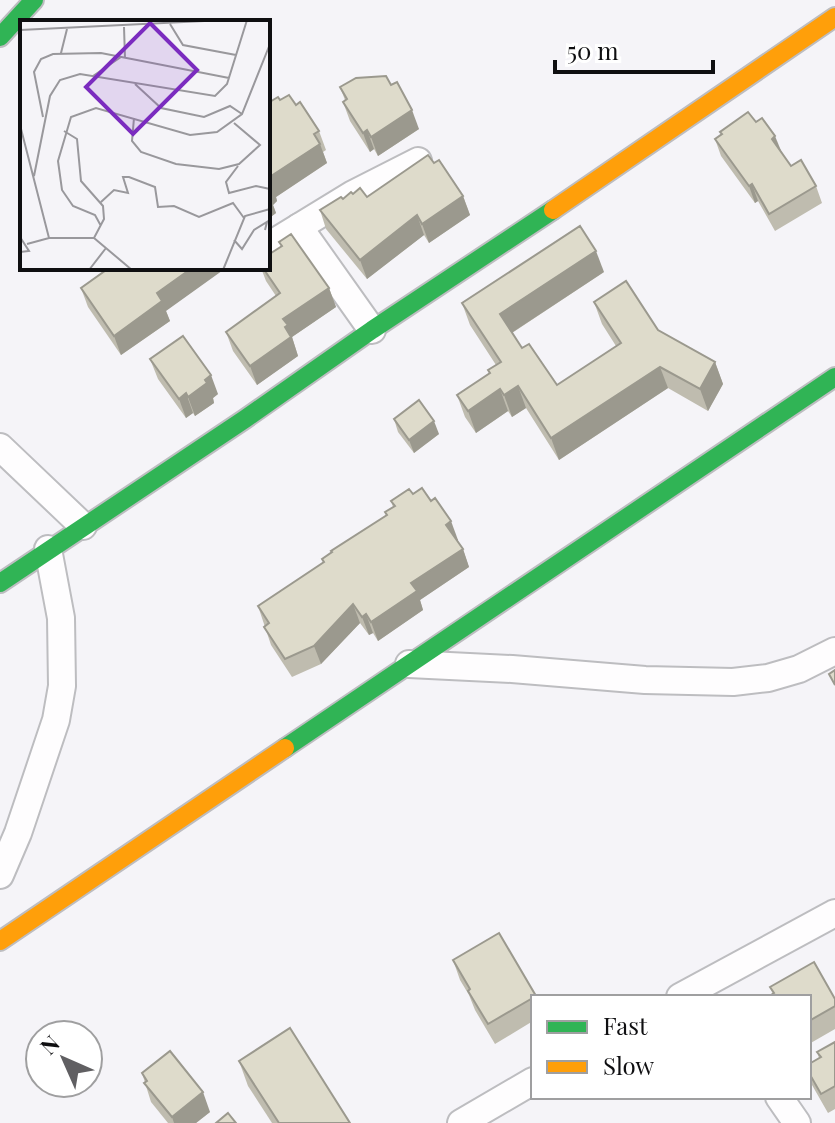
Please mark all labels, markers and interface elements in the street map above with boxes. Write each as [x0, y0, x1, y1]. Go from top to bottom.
inset map [20, 20, 270, 270]
scale bar [555, 24, 713, 74]
text: 50 m [567, 34, 619, 66]
legend [531, 995, 811, 1099]
text: Fast [603, 1009, 648, 1041]
north arrow [24, 1019, 104, 1099]
text: N [33, 1028, 65, 1060]
text: Slow [603, 1049, 655, 1081]

